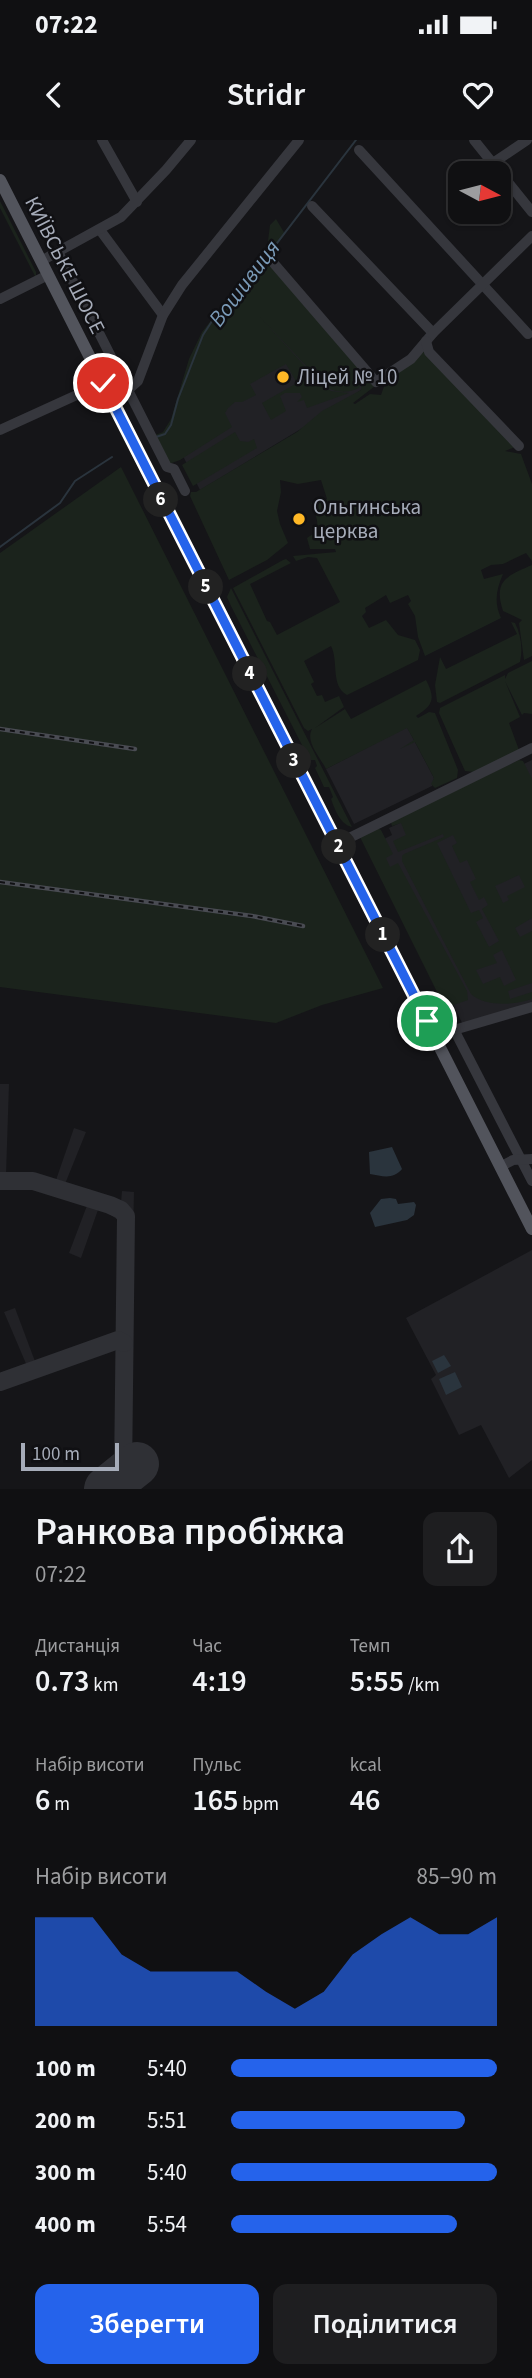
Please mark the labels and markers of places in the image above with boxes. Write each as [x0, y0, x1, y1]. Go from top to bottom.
pin [73, 353, 133, 413]
place label: Ліцей № 10 [297, 362, 397, 392]
marker: Ліцей № 10 [275, 369, 291, 385]
pin: 6 [144, 482, 178, 518]
place label: Ольгинська церква [313, 492, 421, 546]
marker: Ольгинська церква [291, 511, 307, 527]
pin: 5 [188, 570, 224, 604]
pin: 4 [232, 656, 268, 692]
pin: 3 [276, 744, 312, 778]
pin: 2 [322, 830, 356, 864]
pin: 1 [366, 918, 400, 952]
pin [397, 991, 457, 1051]

